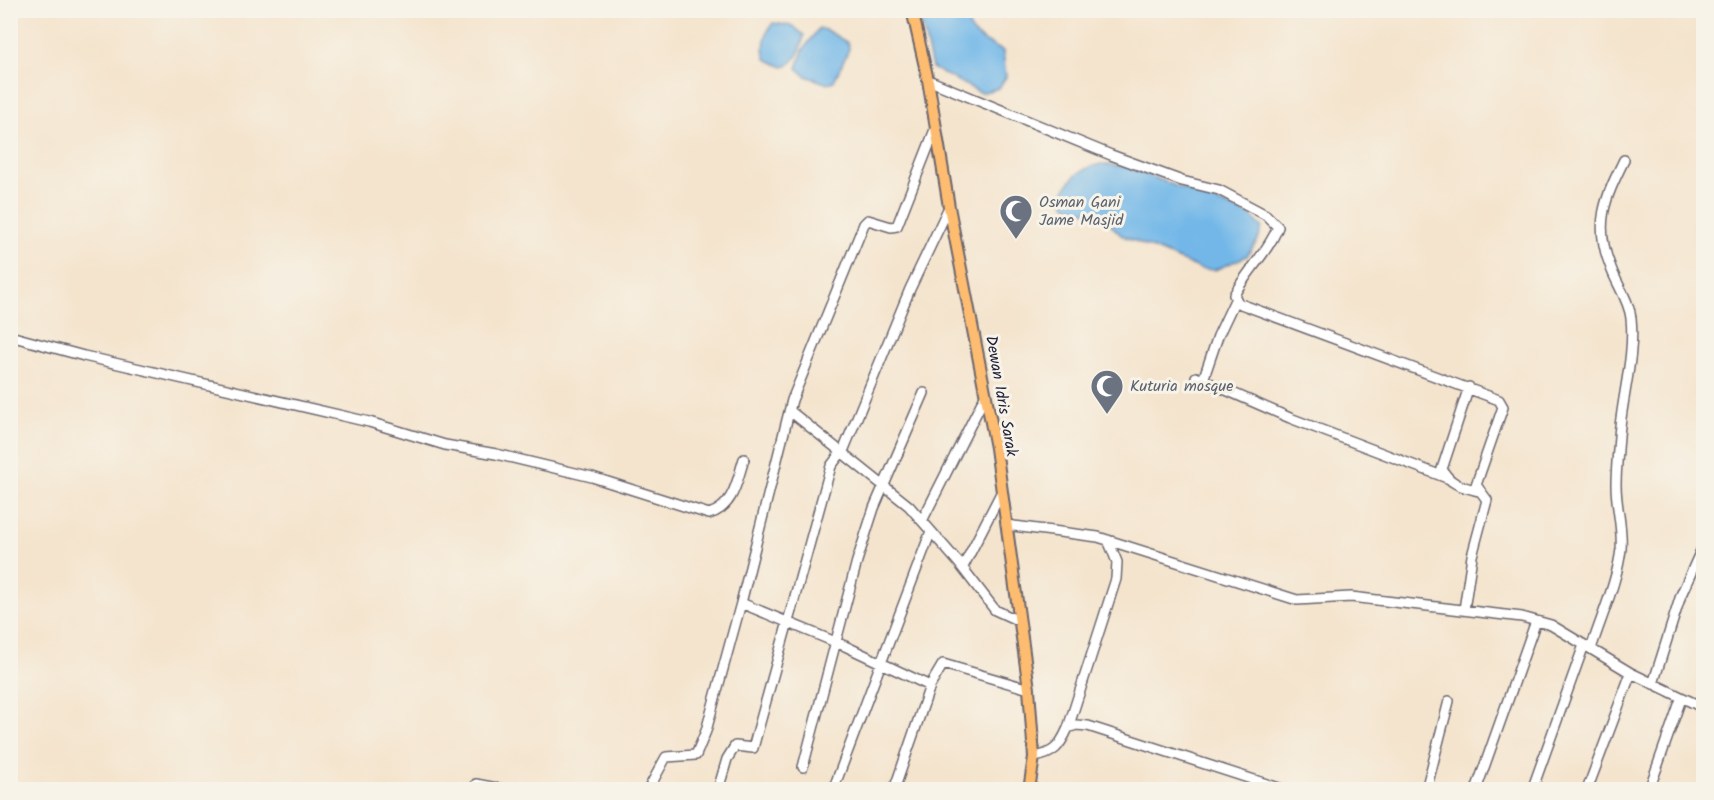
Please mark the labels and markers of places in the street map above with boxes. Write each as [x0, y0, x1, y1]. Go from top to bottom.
place label: Osman Gani Jame Masjid [1039, 190, 1124, 233]
mosque icon: Osman Gani Jame Masjid [998, 193, 1034, 240]
mosque icon: Kuturia mosque [1089, 368, 1125, 415]
place label: Kuturia mosque [1130, 374, 1233, 399]

